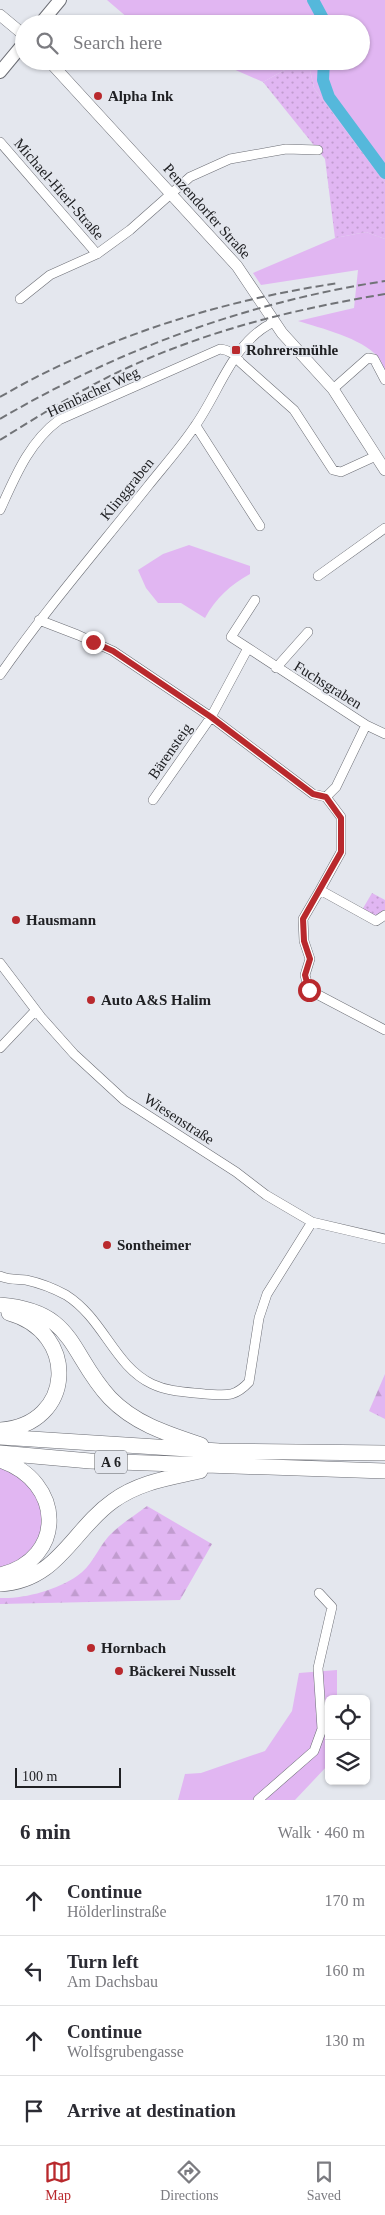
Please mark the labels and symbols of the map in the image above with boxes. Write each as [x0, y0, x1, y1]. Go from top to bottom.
place label: Alpha Ink [108, 88, 174, 104]
marker: Alpha Ink [92, 90, 104, 102]
street label: Michael-Hierl-Straße [11, 135, 107, 243]
street label: Penzendorfer Straße [160, 160, 254, 262]
place label: Rohrersmühle [246, 342, 339, 358]
marker: Rohrersmühle [230, 344, 242, 356]
street label: Hembacher Weg [44, 363, 142, 420]
street label: Klinggraben [97, 454, 157, 523]
route end [82, 631, 105, 654]
street label: Fuchsgraben [291, 658, 365, 712]
street label: Bärensteig [145, 720, 195, 782]
place label: Hausmann [26, 912, 97, 928]
marker: Hausmann [10, 914, 22, 926]
route start [298, 979, 321, 1002]
place label: Auto A&S Halim [101, 992, 212, 1008]
marker: Auto A&S Halim [85, 994, 97, 1006]
street label: Wiesenstraße [141, 1090, 217, 1148]
place label: Sontheimer [117, 1237, 192, 1253]
marker: Sontheimer [101, 1239, 113, 1251]
road number: A 6 [95, 1450, 127, 1474]
place label: Hornbach [101, 1640, 167, 1656]
marker: Hornbach [85, 1642, 97, 1654]
place label: Bäckerei Nusselt [129, 1663, 236, 1679]
marker: Bäckerei Nusselt [113, 1665, 125, 1677]
scale bar [15, 1765, 121, 1788]

